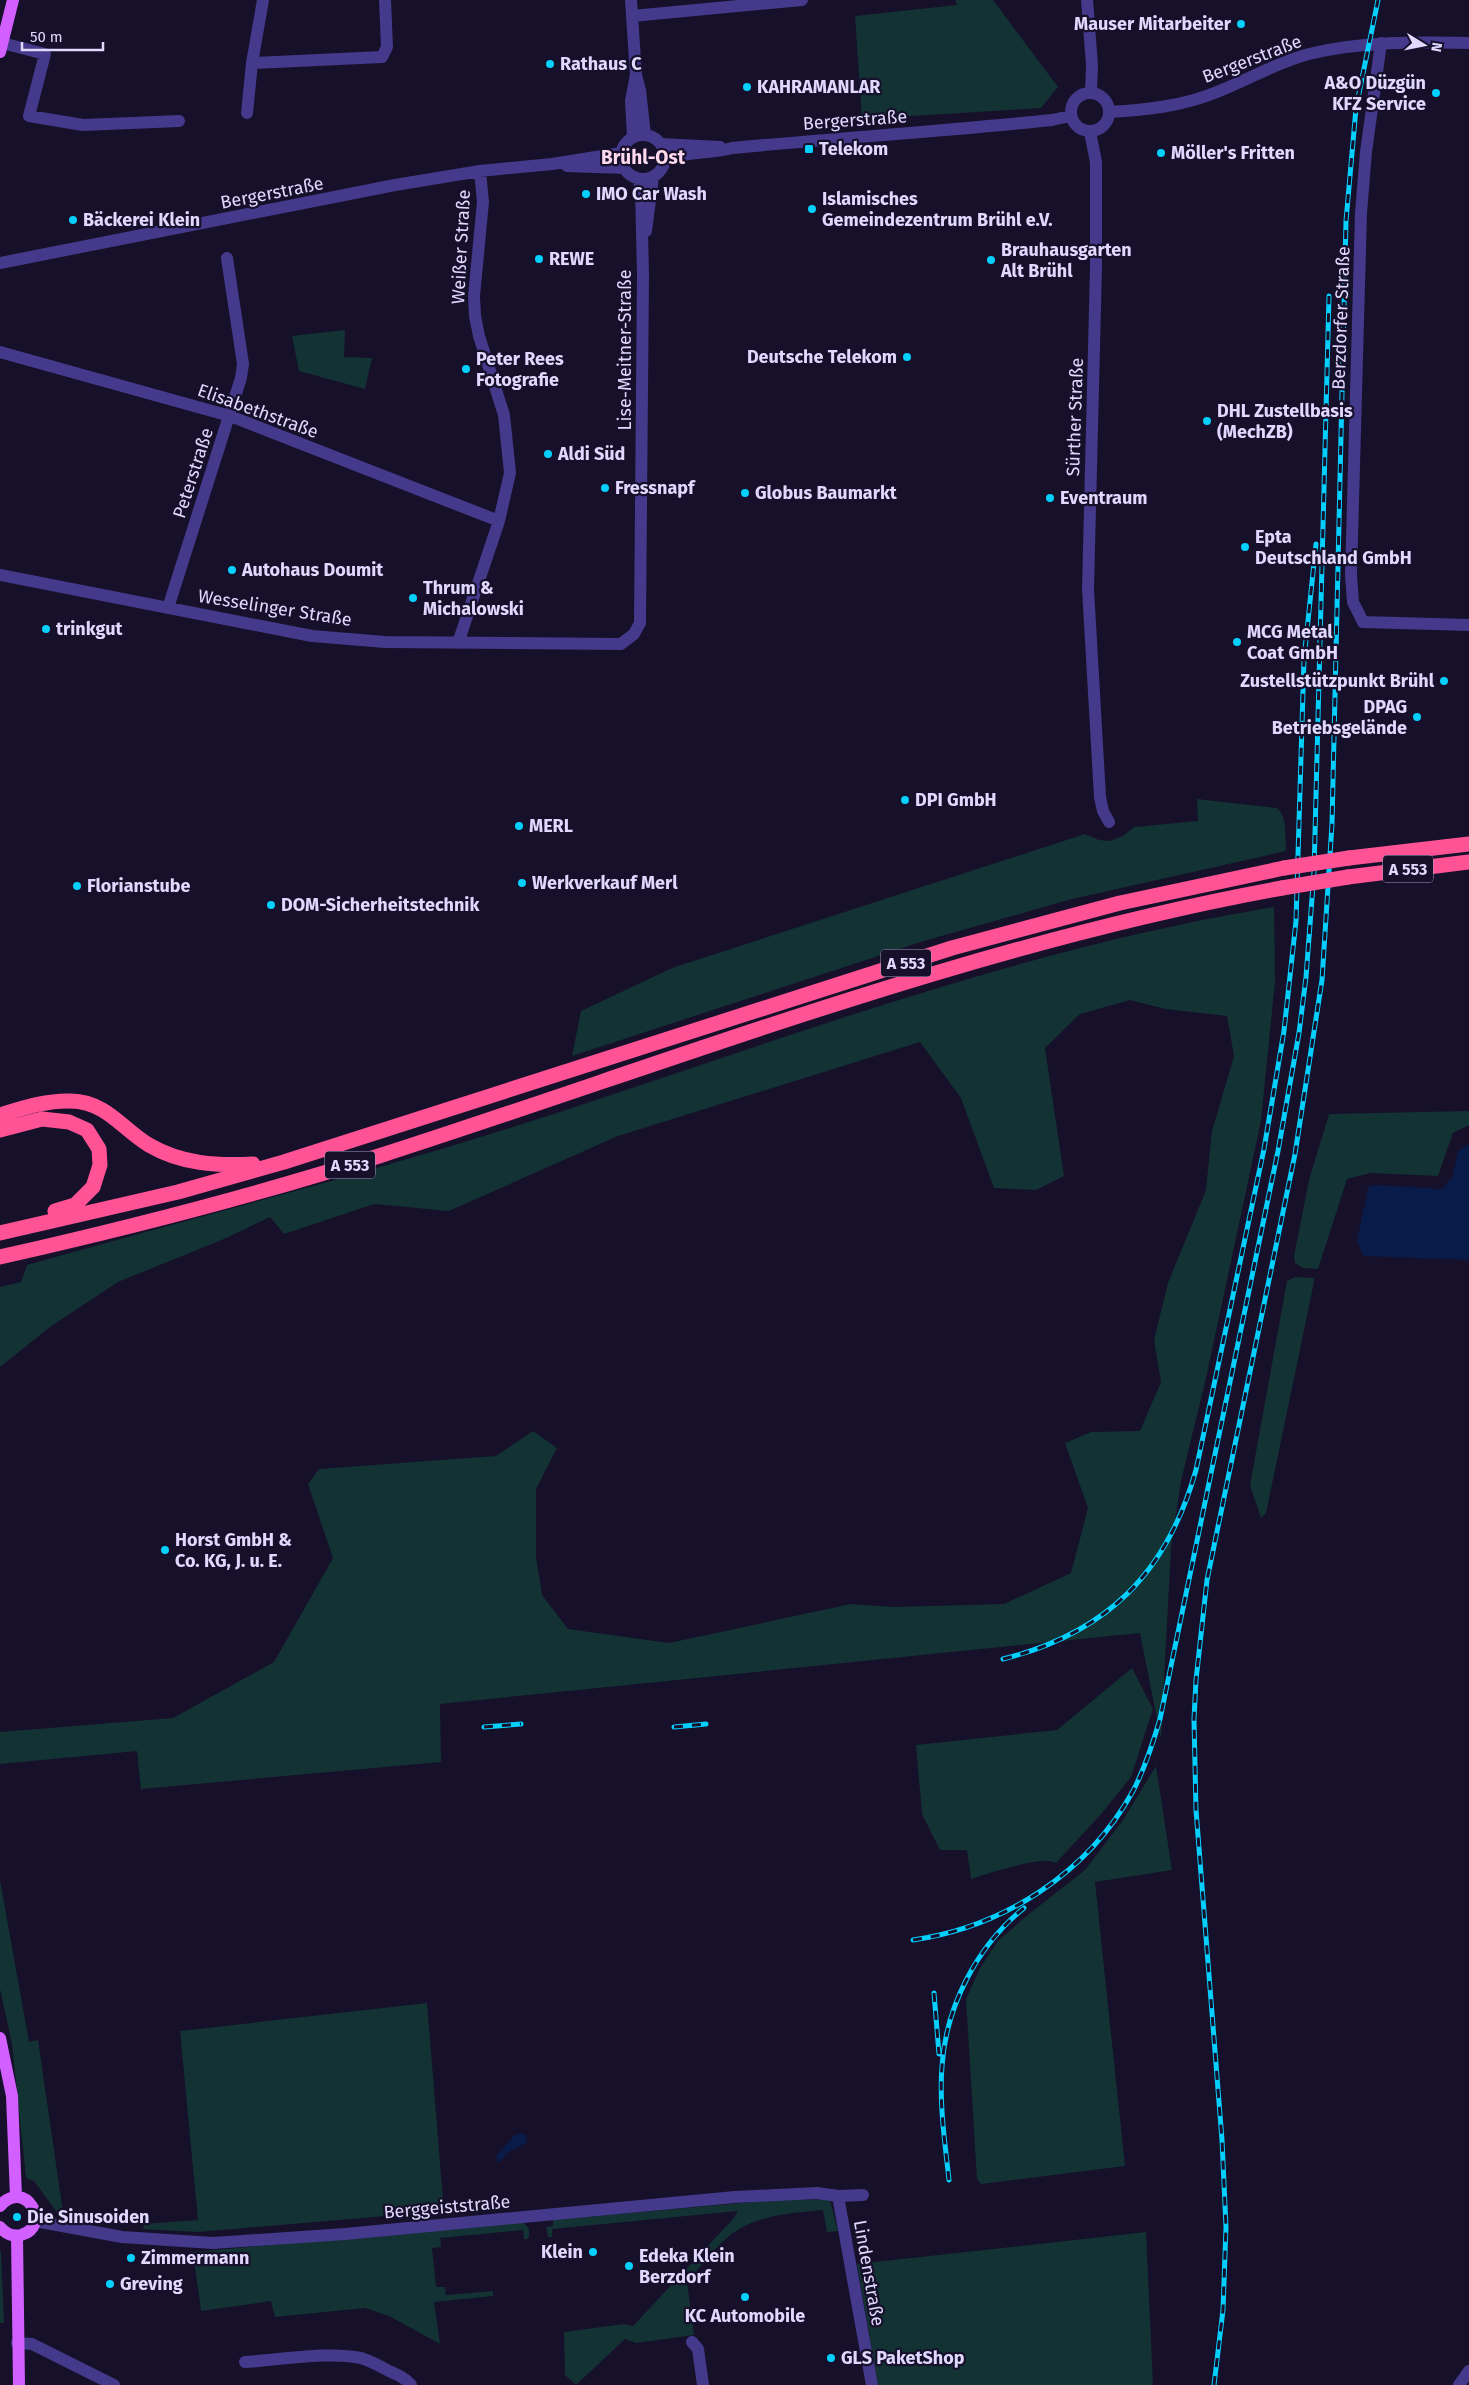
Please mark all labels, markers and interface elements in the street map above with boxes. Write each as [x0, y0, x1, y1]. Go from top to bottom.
place label: Mauser Mitarbeiter [1074, 13, 1232, 35]
marker: Mauser Mitarbeiter [1235, 18, 1247, 30]
scale bar [22, 20, 104, 52]
north arrow [1399, 20, 1449, 70]
text: 50 m [30, 28, 63, 46]
street label: Bergerstraße [1199, 30, 1305, 88]
text: N [1427, 41, 1445, 53]
place label: Rathaus C [560, 53, 642, 75]
marker: Rathaus C [544, 58, 556, 70]
place label: A&O Düzgün KFZ Service [1323, 72, 1426, 115]
place label: KAHRAMANLAR [757, 76, 881, 98]
marker: KAHRAMANLAR [741, 81, 753, 93]
marker: A&O Düzgün KFZ Service [1430, 87, 1442, 99]
street label: Bergerstraße [802, 105, 908, 135]
place label: Telekom [819, 138, 888, 160]
place label: Möller's Fritten [1171, 142, 1295, 164]
marker: Telekom [803, 143, 815, 155]
district label: Brühl-Ost [601, 146, 686, 169]
marker: Möller's Fritten [1155, 147, 1167, 159]
street label: Bergerstraße [219, 172, 325, 214]
place label: IMO Car Wash [596, 183, 707, 205]
marker: IMO Car Wash [580, 188, 592, 200]
place label: Islamisches Gemeindezentrum Brühl e.V. [822, 188, 1053, 231]
street label: Weißer Straße [447, 189, 475, 305]
marker: Islamisches Gemeindezentrum Brühl e.V. [806, 203, 818, 215]
place label: Bäckerei Klein [83, 209, 200, 231]
marker: Bäckerei Klein [67, 214, 79, 226]
place label: Brauhausgarten Alt Brühl [1000, 239, 1132, 282]
street label: Berzdorfer Straße [1327, 246, 1355, 390]
place label: REWE [549, 248, 594, 270]
marker: REWE [533, 253, 545, 265]
marker: Brauhausgarten Alt Brühl [985, 254, 997, 266]
street label: Lise-Meitner-Straße [614, 269, 636, 431]
place label: Deutsche Telekom [747, 346, 897, 368]
place label: Peter Rees Fotografie [476, 348, 564, 391]
marker: Deutsche Telekom [901, 351, 913, 363]
street label: Sürther Straße [1062, 357, 1088, 477]
marker: Peter Rees Fotografie [460, 363, 472, 375]
street label: Elisabethstraße [195, 379, 321, 443]
place label: DHL Zustellbasis (MechZB) [1217, 400, 1353, 443]
marker: DHL Zustellbasis (MechZB) [1201, 415, 1213, 427]
street label: Peterstraße [168, 425, 218, 521]
place label: Aldi Süd [557, 443, 625, 465]
marker: Aldi Süd [542, 448, 554, 460]
place label: Fressnapf [615, 477, 696, 499]
marker: Fressnapf [599, 482, 611, 494]
place label: Globus Baumarkt [755, 482, 898, 504]
marker: Globus Baumarkt [739, 487, 751, 499]
place label: Eventraum [1060, 487, 1147, 509]
marker: Eventraum [1044, 492, 1056, 504]
place label: Epta Deutschland GmbH [1255, 526, 1412, 569]
marker: Epta Deutschland GmbH [1239, 541, 1251, 553]
place label: Autohaus Doumit [241, 559, 384, 581]
marker: Autohaus Doumit [226, 564, 238, 576]
place label: Thrum & Michalowski [423, 577, 524, 620]
street label: Wesselinger Straße [197, 585, 353, 631]
marker: Thrum & Michalowski [407, 592, 419, 604]
place label: trinkgut [56, 618, 123, 640]
place label: MCG Metal Coat GmbH [1247, 621, 1338, 664]
marker: trinkgut [40, 623, 52, 635]
marker: MCG Metal Coat GmbH [1231, 636, 1243, 648]
place label: Zustellstützpunkt Brühl [1240, 670, 1435, 692]
marker: Zustellstützpunkt Brühl [1438, 675, 1450, 687]
place label: DPAG Betriebsgelände [1272, 696, 1407, 739]
marker: DPAG Betriebsgelände [1411, 711, 1423, 723]
place label: DPI GmbH [915, 789, 997, 811]
marker: DPI GmbH [899, 794, 911, 806]
place label: MERL [529, 815, 573, 837]
marker: MERL [513, 820, 525, 832]
road number: A 553 [1383, 856, 1433, 882]
place label: Werkverkauf Merl [532, 872, 678, 894]
place label: Florianstube [87, 875, 191, 897]
marker: Werkverkauf Merl [516, 877, 528, 889]
marker: Florianstube [71, 880, 83, 892]
place label: DOM-Sicherheitstechnik [281, 894, 480, 916]
marker: DOM-Sicherheitstechnik [265, 899, 277, 911]
road number: A 553 [881, 950, 931, 976]
road number: A 553 [325, 1152, 375, 1178]
place label: Horst GmbH & Co. KG, J. u. E. [175, 1529, 292, 1572]
marker: Horst GmbH & Co. KG, J. u. E. [159, 1544, 171, 1556]
street label: Berggeiststraße [383, 2191, 511, 2223]
place label: Die Sinusoiden [27, 2206, 149, 2228]
marker: Die Sinusoiden [11, 2211, 23, 2223]
street label: Lindenstraße [849, 2218, 889, 2328]
place label: Klein [541, 2241, 583, 2263]
place label: Edeka Klein Berzdorf [639, 2245, 735, 2288]
marker: Klein [587, 2246, 599, 2258]
place label: Zimmermann [141, 2247, 249, 2269]
marker: Zimmermann [125, 2252, 137, 2264]
marker: Edeka Klein Berzdorf [623, 2260, 635, 2272]
place label: Greving [120, 2273, 183, 2295]
marker: Greving [104, 2278, 116, 2290]
marker: KC Automobile [739, 2291, 751, 2303]
place label: KC Automobile [685, 2305, 805, 2327]
place label: GLS PaketShop [841, 2347, 965, 2369]
marker: GLS PaketShop [825, 2352, 837, 2364]

